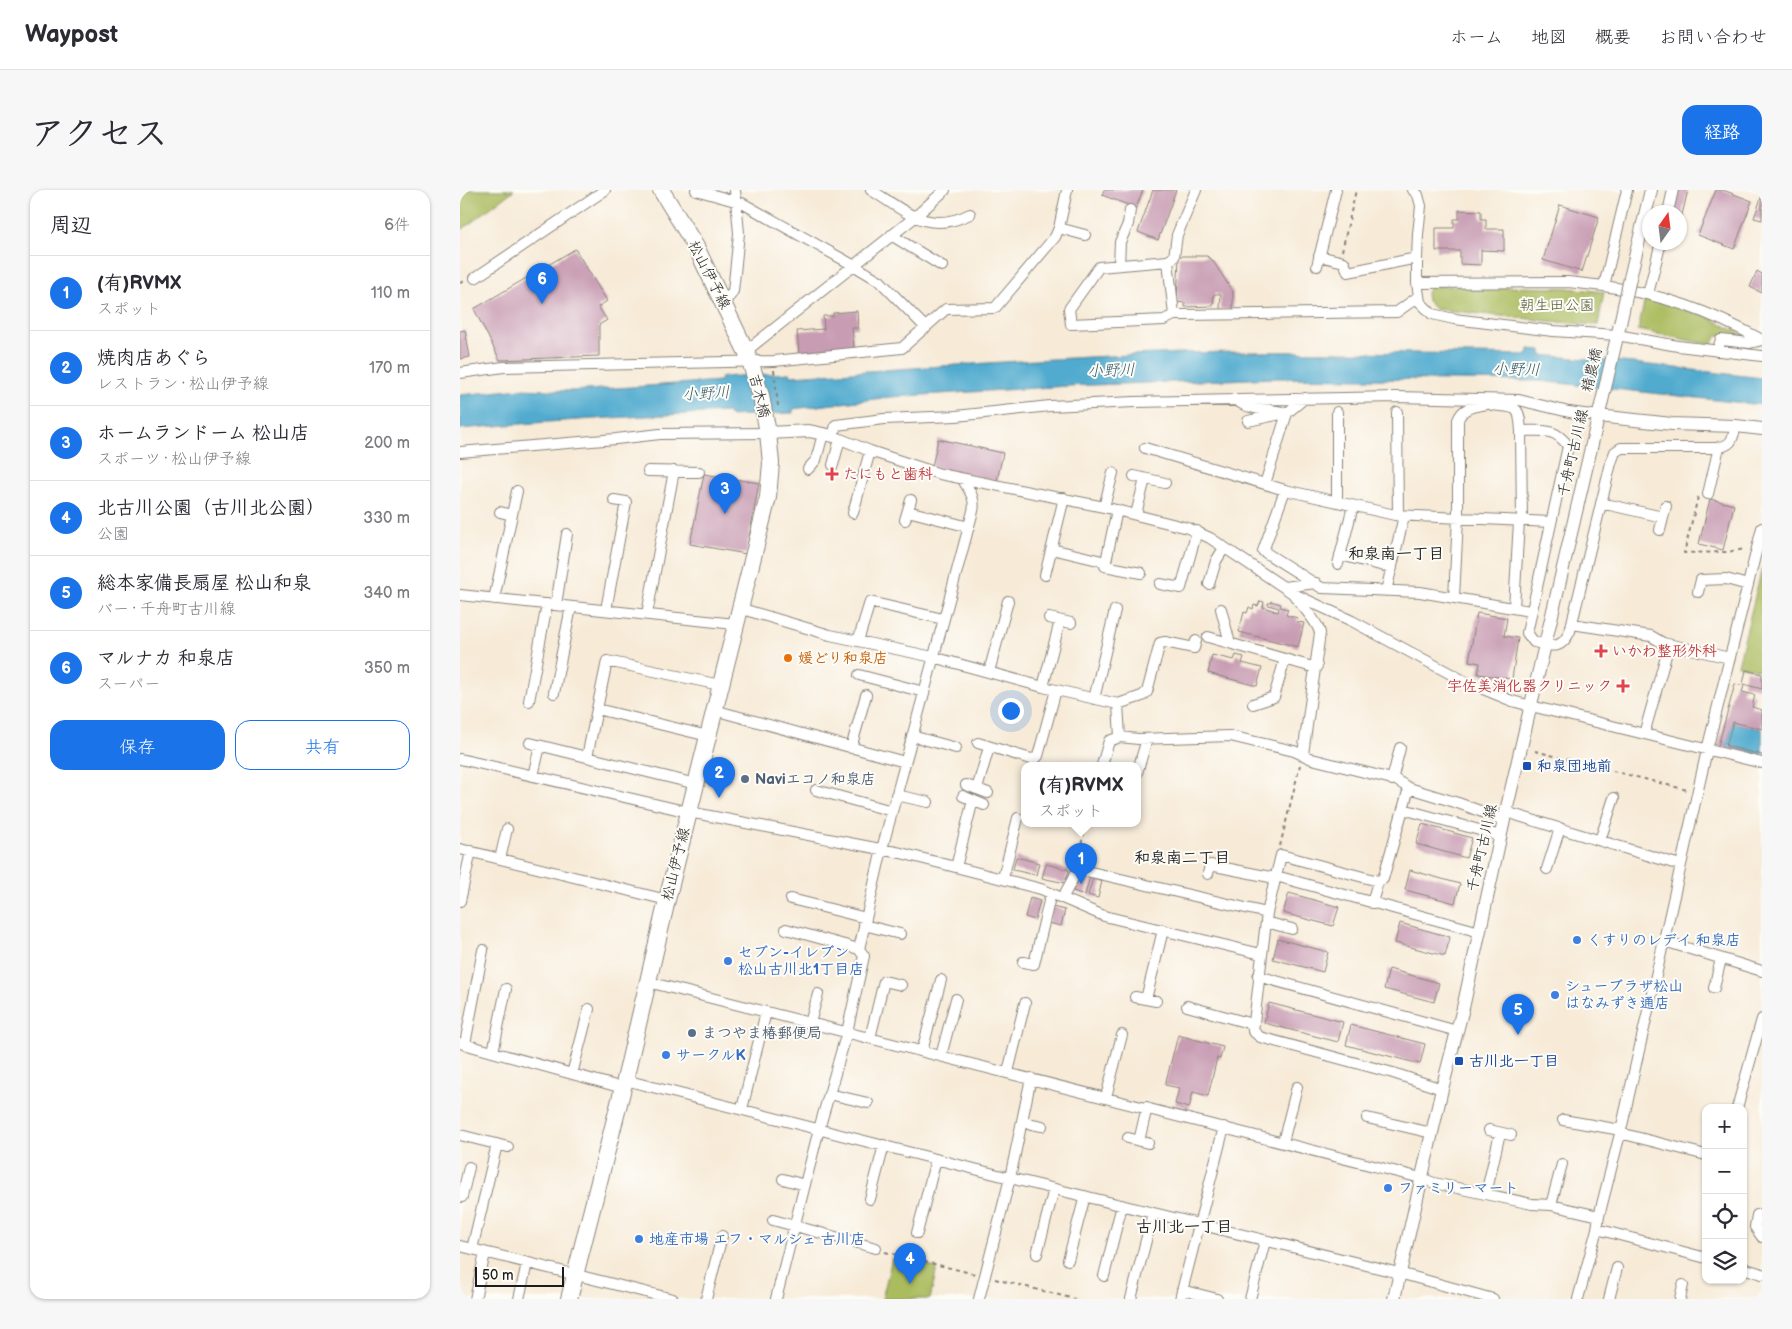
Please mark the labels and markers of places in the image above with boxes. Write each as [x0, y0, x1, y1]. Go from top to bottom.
pin: 6 [526, 263, 558, 304]
place label: たにもと歯科 [843, 465, 933, 484]
marker: たにもと歯科 [825, 467, 839, 481]
pin: 3 [709, 473, 741, 514]
place label: いかわ整形外科 [1612, 642, 1717, 661]
marker: いかわ整形外科 [1594, 644, 1608, 658]
place label: 媛どり和泉店 [798, 649, 888, 668]
marker: 媛どり和泉店 [782, 652, 794, 664]
place label: 宇佐美消化器クリニック [1447, 677, 1612, 696]
marker: 宇佐美消化器クリニック [1616, 679, 1630, 693]
pin: 2 [703, 757, 735, 798]
place label: 和泉団地前 [1537, 757, 1612, 776]
marker: 和泉団地前 [1521, 760, 1533, 772]
place label: Naviエコノ和泉店 [755, 770, 876, 789]
marker: Naviエコノ和泉店 [739, 773, 751, 785]
pin: 1 [1065, 843, 1097, 884]
place label: くすりのレデイ 和泉店 [1587, 931, 1741, 950]
marker: くすりのレデイ 和泉店 [1571, 934, 1583, 946]
place label: セブン-イレブン 松山古川北1丁目店 [738, 943, 864, 979]
marker: セブン-イレブン 松山古川北1丁目店 [722, 955, 734, 967]
place label: シューブラザ松山 はなみずき通店 [1565, 977, 1684, 1013]
marker: シューブラザ松山 はなみずき通店 [1549, 989, 1561, 1001]
pin: 5 [1502, 994, 1534, 1035]
place label: まつやま椿郵便局 [702, 1024, 822, 1043]
marker: まつやま椿郵便局 [686, 1027, 698, 1039]
place label: サークルK [676, 1046, 746, 1065]
marker: サークルK [660, 1049, 672, 1061]
place label: 古川北一丁目 [1469, 1052, 1559, 1071]
marker: 古川北一丁目 [1453, 1055, 1465, 1067]
place label: ファミリーマート [1398, 1179, 1519, 1198]
marker: ファミリーマート [1382, 1182, 1394, 1194]
place label: 地産市場 エフ・マルシェ 古川店 [649, 1230, 866, 1249]
marker: 地産市場 エフ・マルシェ 古川店 [633, 1233, 645, 1245]
pin: 4 [894, 1243, 926, 1284]

